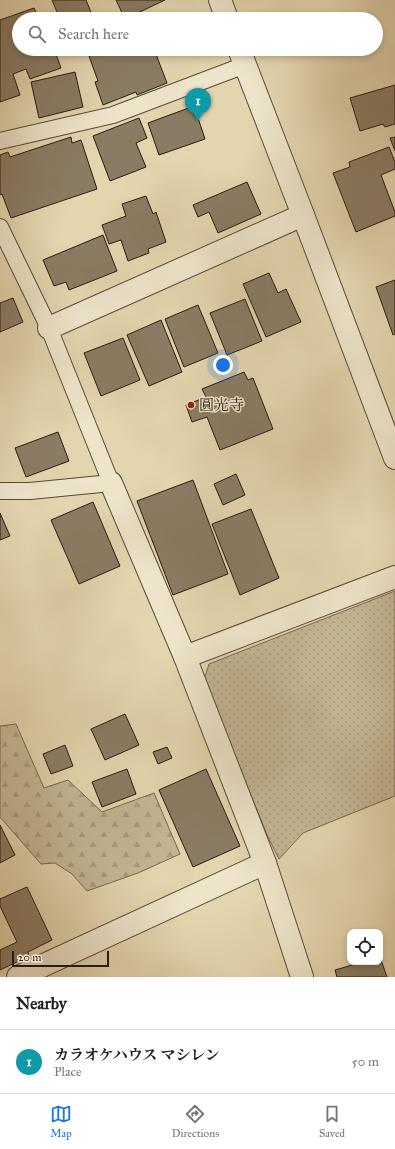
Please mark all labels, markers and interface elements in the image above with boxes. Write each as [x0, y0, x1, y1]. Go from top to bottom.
search box [12, 12, 383, 56]
icon: search [26, 23, 48, 45]
text: Search here [58, 25, 129, 43]
pin: 1 [185, 88, 211, 121]
your location [213, 355, 233, 375]
place label: 圓光寺 [199, 396, 244, 414]
marker: 圓光寺 [186, 400, 196, 410]
map controls [347, 929, 383, 965]
button: locate [347, 929, 383, 965]
scale bar [12, 949, 109, 968]
text: 20 m [18, 951, 41, 964]
text: Nearby [16, 993, 67, 1014]
text: カラオケハウス マシレン [54, 1046, 220, 1064]
text: 1 [26, 1054, 32, 1070]
text: 50 m [352, 1054, 379, 1070]
text: Place [54, 1064, 81, 1080]
tab: Map [50, 1103, 72, 1140]
tab: Directions [172, 1103, 219, 1140]
tab: Saved [319, 1103, 345, 1140]

